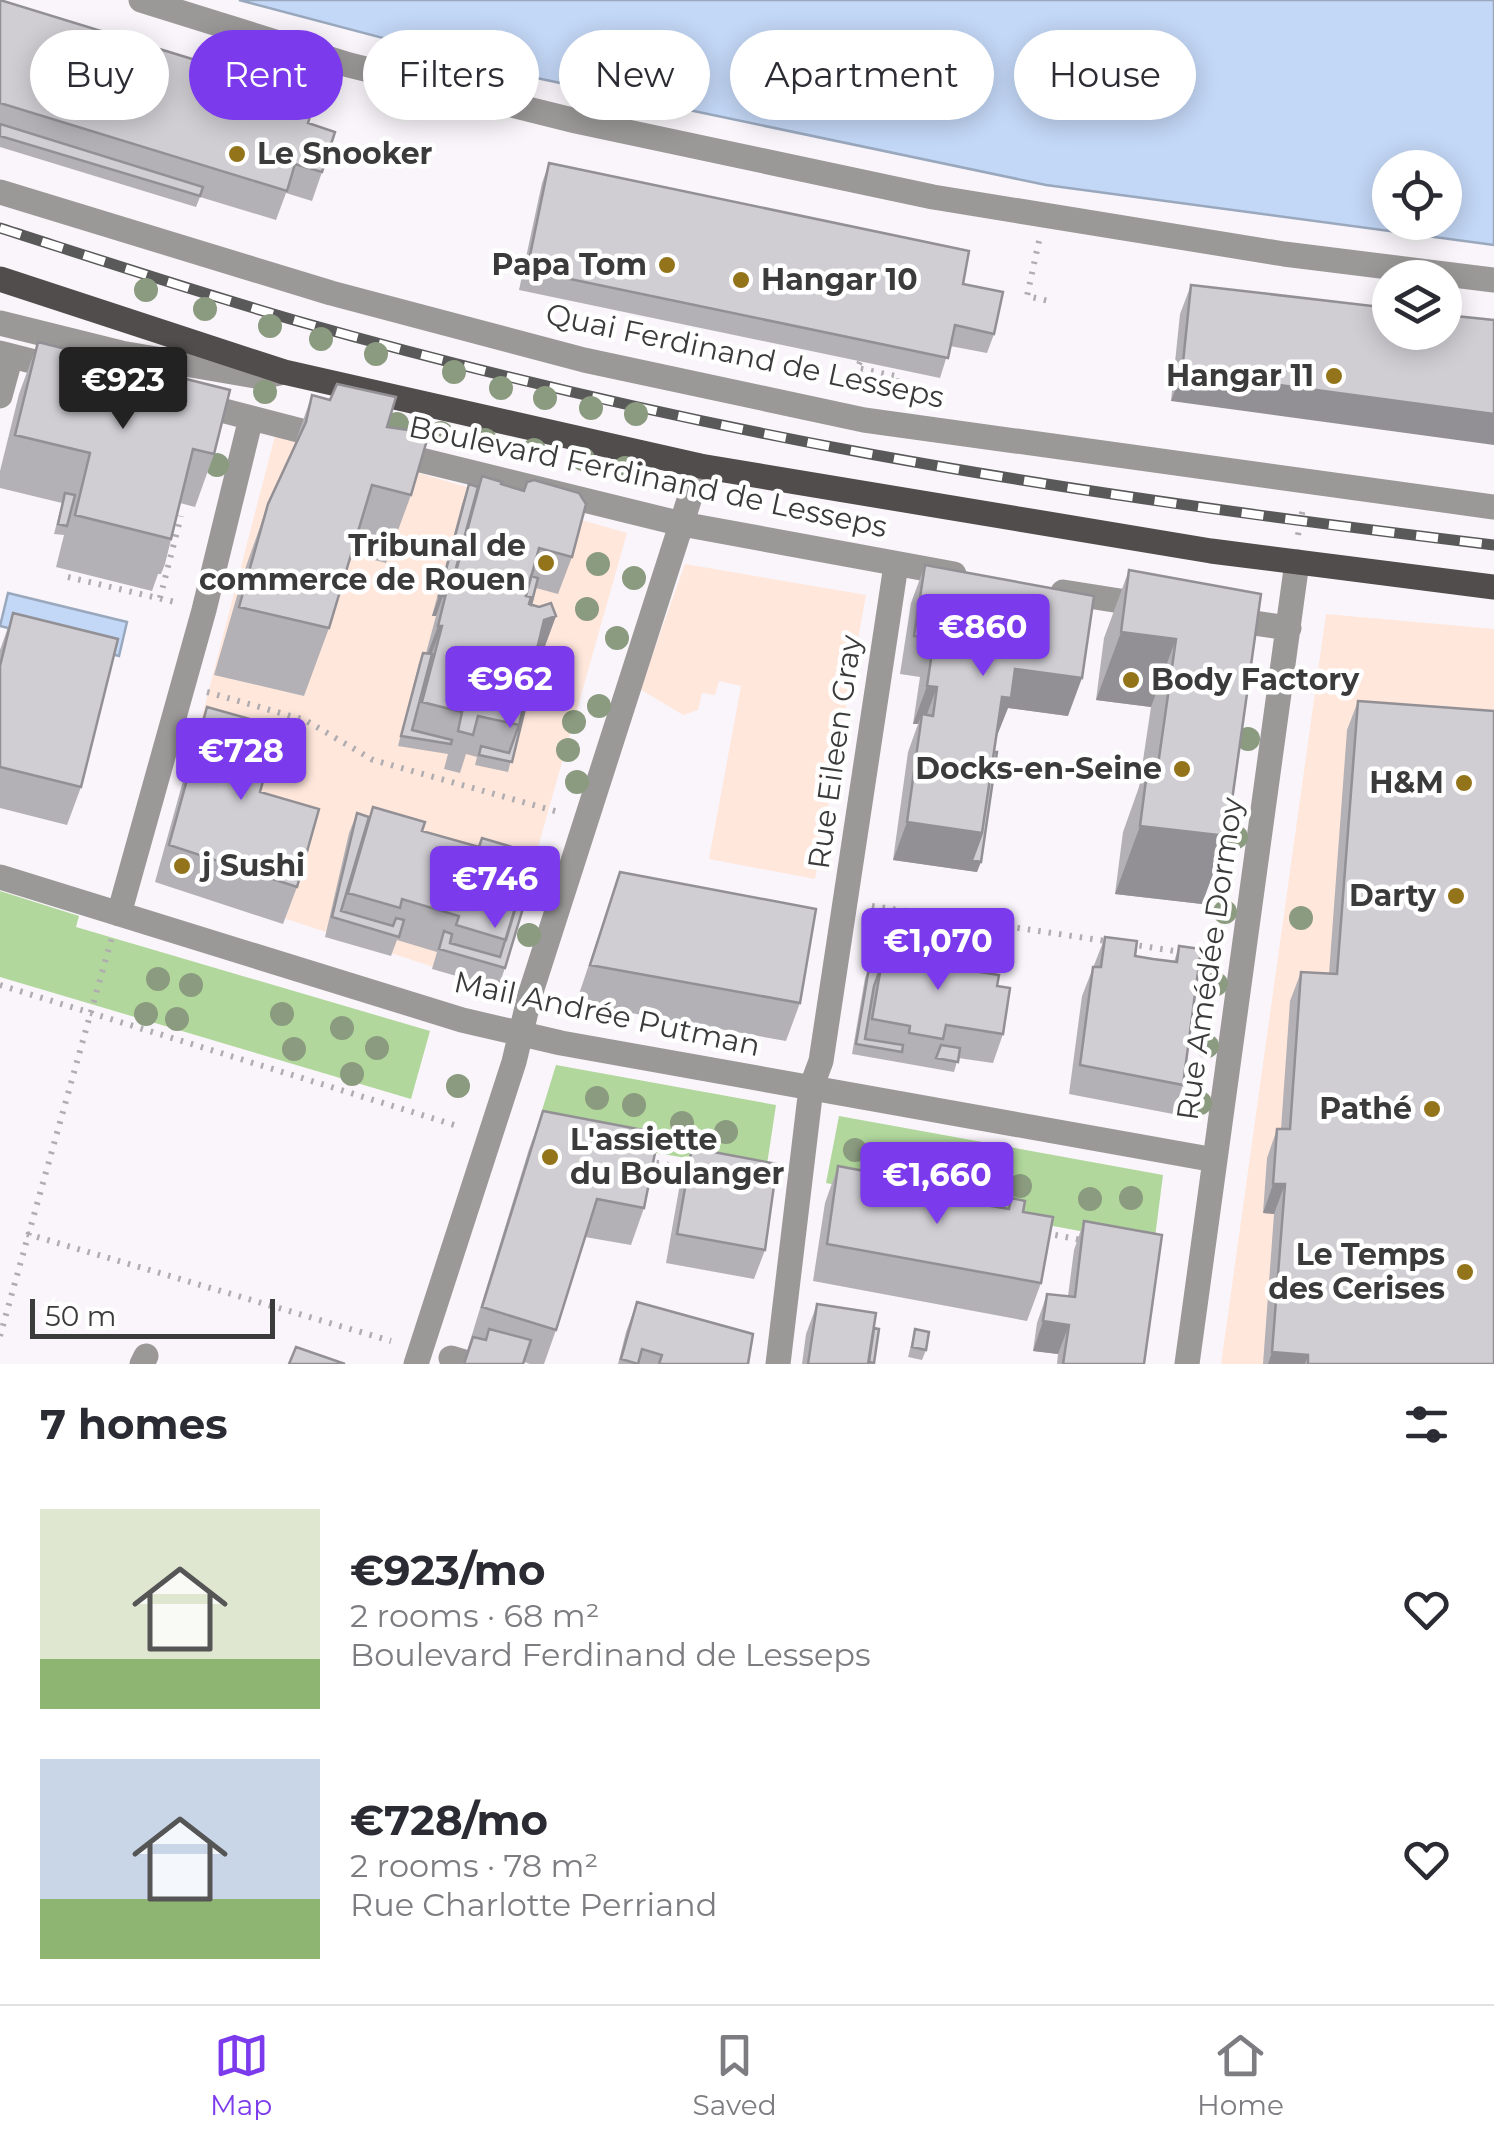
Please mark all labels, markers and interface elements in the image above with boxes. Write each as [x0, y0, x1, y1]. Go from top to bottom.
chip: Buy [30, 30, 169, 120]
chip: Rent [189, 30, 343, 120]
chip: Filters [363, 30, 539, 120]
chip: New [559, 30, 710, 120]
chip: Apartment [730, 30, 994, 120]
chip: House [1014, 30, 1196, 120]
place label: Le Snooker [257, 135, 433, 172]
marker: Le Snooker [226, 143, 248, 165]
map controls [1372, 150, 1462, 350]
button: locate [1372, 150, 1462, 240]
place label: Papa Tom [492, 246, 647, 283]
marker: Papa Tom [656, 254, 678, 276]
button: layers [1372, 260, 1462, 350]
place label: Hangar 10 [761, 261, 918, 298]
marker: Hangar 10 [730, 269, 752, 291]
street label: Quai Ferdinand de Lesseps [543, 295, 948, 416]
pin: €923 [64, 347, 182, 432]
place label: Hangar 11 [1166, 357, 1314, 394]
text: €923 [81, 360, 165, 399]
marker: Hangar 11 [1323, 365, 1345, 387]
street label: Boulevard Ferdinand de Lesseps [406, 408, 891, 545]
place label: Tribunal de commerce de Rouen [199, 527, 526, 598]
marker: Tribunal de commerce de Rouen [535, 552, 557, 574]
pin: €860 [924, 594, 1042, 679]
text: €860 [939, 607, 1027, 646]
street label: Rue Eileen Gray [800, 632, 869, 871]
pin: €962 [451, 646, 569, 731]
text: €962 [467, 659, 553, 698]
place label: Body Factory [1151, 661, 1360, 698]
marker: Body Factory [1120, 669, 1142, 691]
pin: €728 [182, 718, 300, 803]
text: €728 [198, 731, 284, 770]
place label: Docks-en-Seine [915, 750, 1162, 787]
marker: Docks-en-Seine [1171, 758, 1193, 780]
place label: H&M [1369, 764, 1444, 801]
marker: H&M [1453, 772, 1475, 794]
street label: Rue Amédée Dormoy [1169, 794, 1251, 1123]
pin: €746 [436, 846, 554, 931]
place label: j Sushi [199, 847, 305, 884]
marker: j Sushi [171, 855, 193, 877]
text: €746 [452, 859, 538, 898]
place label: Darty [1349, 877, 1437, 914]
marker: Darty [1445, 885, 1467, 907]
pin: €1,070 [857, 908, 1019, 993]
text: €1,070 [883, 921, 993, 960]
street label: Mail Andrée Putman [451, 963, 764, 1064]
place label: Pathé [1319, 1090, 1412, 1127]
marker: Pathé [1421, 1098, 1443, 1120]
place label: L'assiette du Boulanger [570, 1121, 784, 1192]
pin: €1,660 [856, 1142, 1018, 1227]
marker: L'assiette du Boulanger [539, 1146, 561, 1168]
text: €1,660 [882, 1155, 992, 1194]
place label: Le Temps des Cerises [1268, 1236, 1445, 1307]
marker: Le Temps des Cerises [1454, 1261, 1476, 1283]
scale bar [30, 1294, 275, 1338]
text: 50 m [45, 1299, 116, 1333]
icon: filters [1399, 1397, 1454, 1452]
text: 7 homes [40, 1398, 228, 1450]
text: €923/mo [350, 1544, 545, 1596]
icon: home [120, 1549, 240, 1669]
icon: heart [1399, 1582, 1454, 1637]
text: 2 rooms · 68 m² [350, 1596, 600, 1635]
text: Boulevard Ferdinand de Lesseps [350, 1635, 871, 1674]
text: €728/mo [350, 1794, 548, 1846]
icon: home [120, 1799, 240, 1919]
icon: heart [1399, 1832, 1454, 1887]
text: 2 rooms · 78 m² [350, 1846, 598, 1885]
text: Rue Charlotte Perriand [350, 1885, 717, 1924]
tab: Map [210, 2028, 272, 2122]
tab: Saved [693, 2028, 777, 2122]
tab: Home [1197, 2028, 1284, 2122]

